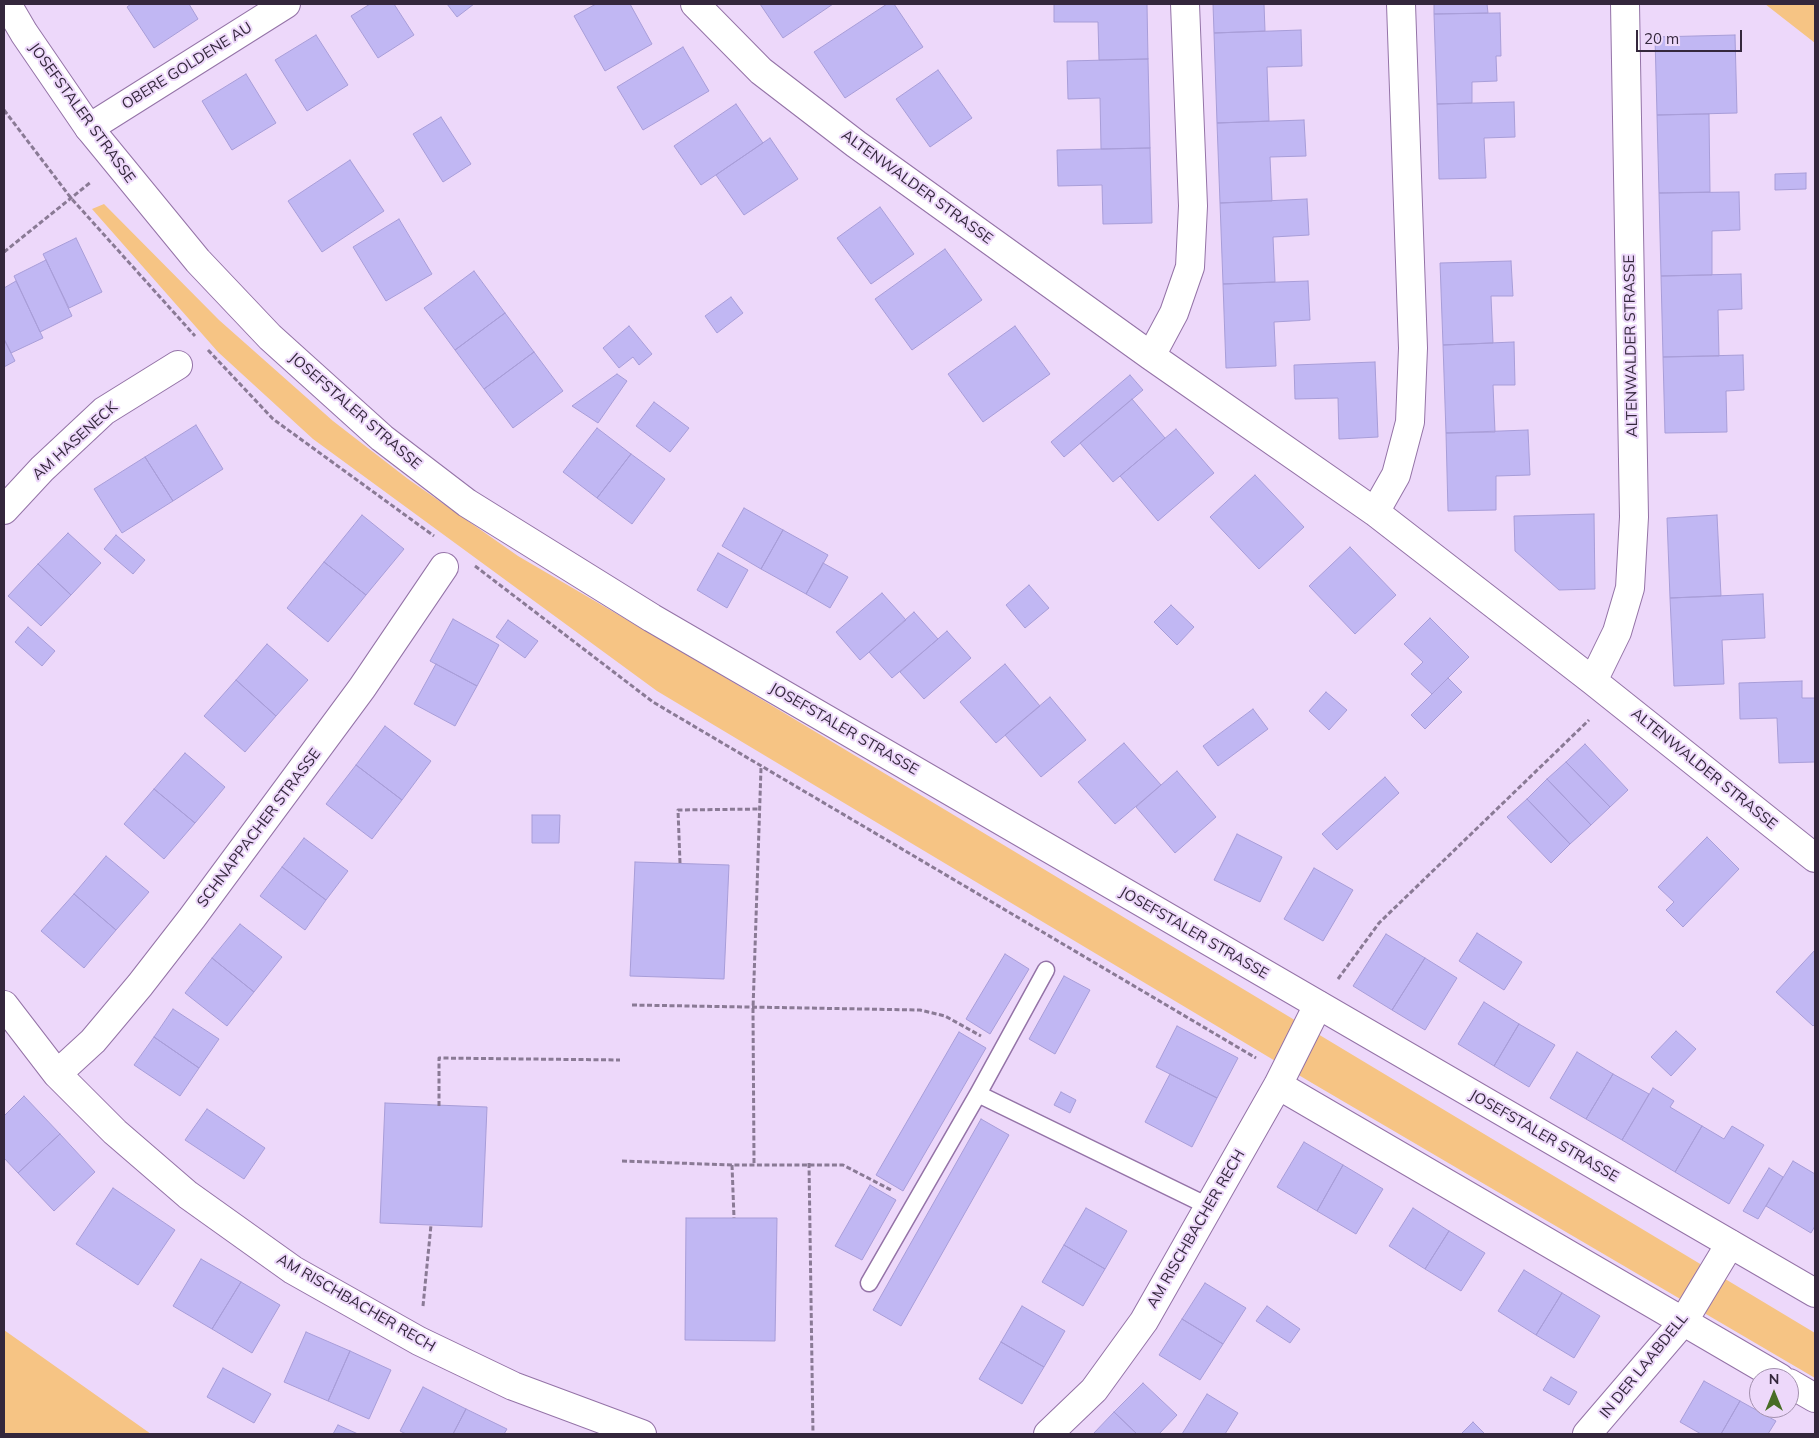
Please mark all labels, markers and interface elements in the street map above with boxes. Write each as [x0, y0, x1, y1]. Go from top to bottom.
street label: OBERE GOLDENE AU [118, 19, 256, 113]
scale bar [1639, 20, 1745, 52]
text: 20 m [1644, 29, 1679, 48]
street label: JOSEFSTALER STRASSE [25, 39, 139, 187]
street label: ALTENWALDER STRASSE [838, 126, 996, 248]
street label: ALTENWALDER STRASSE [1620, 255, 1642, 437]
street label: JOSEFSTALER STRASSE [285, 349, 425, 473]
street label: AM HASENECK [29, 398, 121, 484]
street label: JOSEFSTALER STRASSE [766, 679, 922, 779]
street label: ALTENWALDER STRASSE [1627, 705, 1781, 833]
street label: SCHNAPPACHER STRASSE [193, 745, 325, 911]
street label: JOSEFSTALER STRASSE [1116, 883, 1272, 983]
street label: JOSEFSTALER STRASSE [1466, 1086, 1622, 1186]
street label: AM RISCHBACHER RECH [1143, 1147, 1249, 1311]
street label: AM RISCHBACHER RECH [274, 1250, 438, 1356]
street label: IN DER LAABDELL [1596, 1310, 1692, 1422]
north arrow [1749, 1368, 1799, 1418]
text: N [1769, 1370, 1779, 1388]

